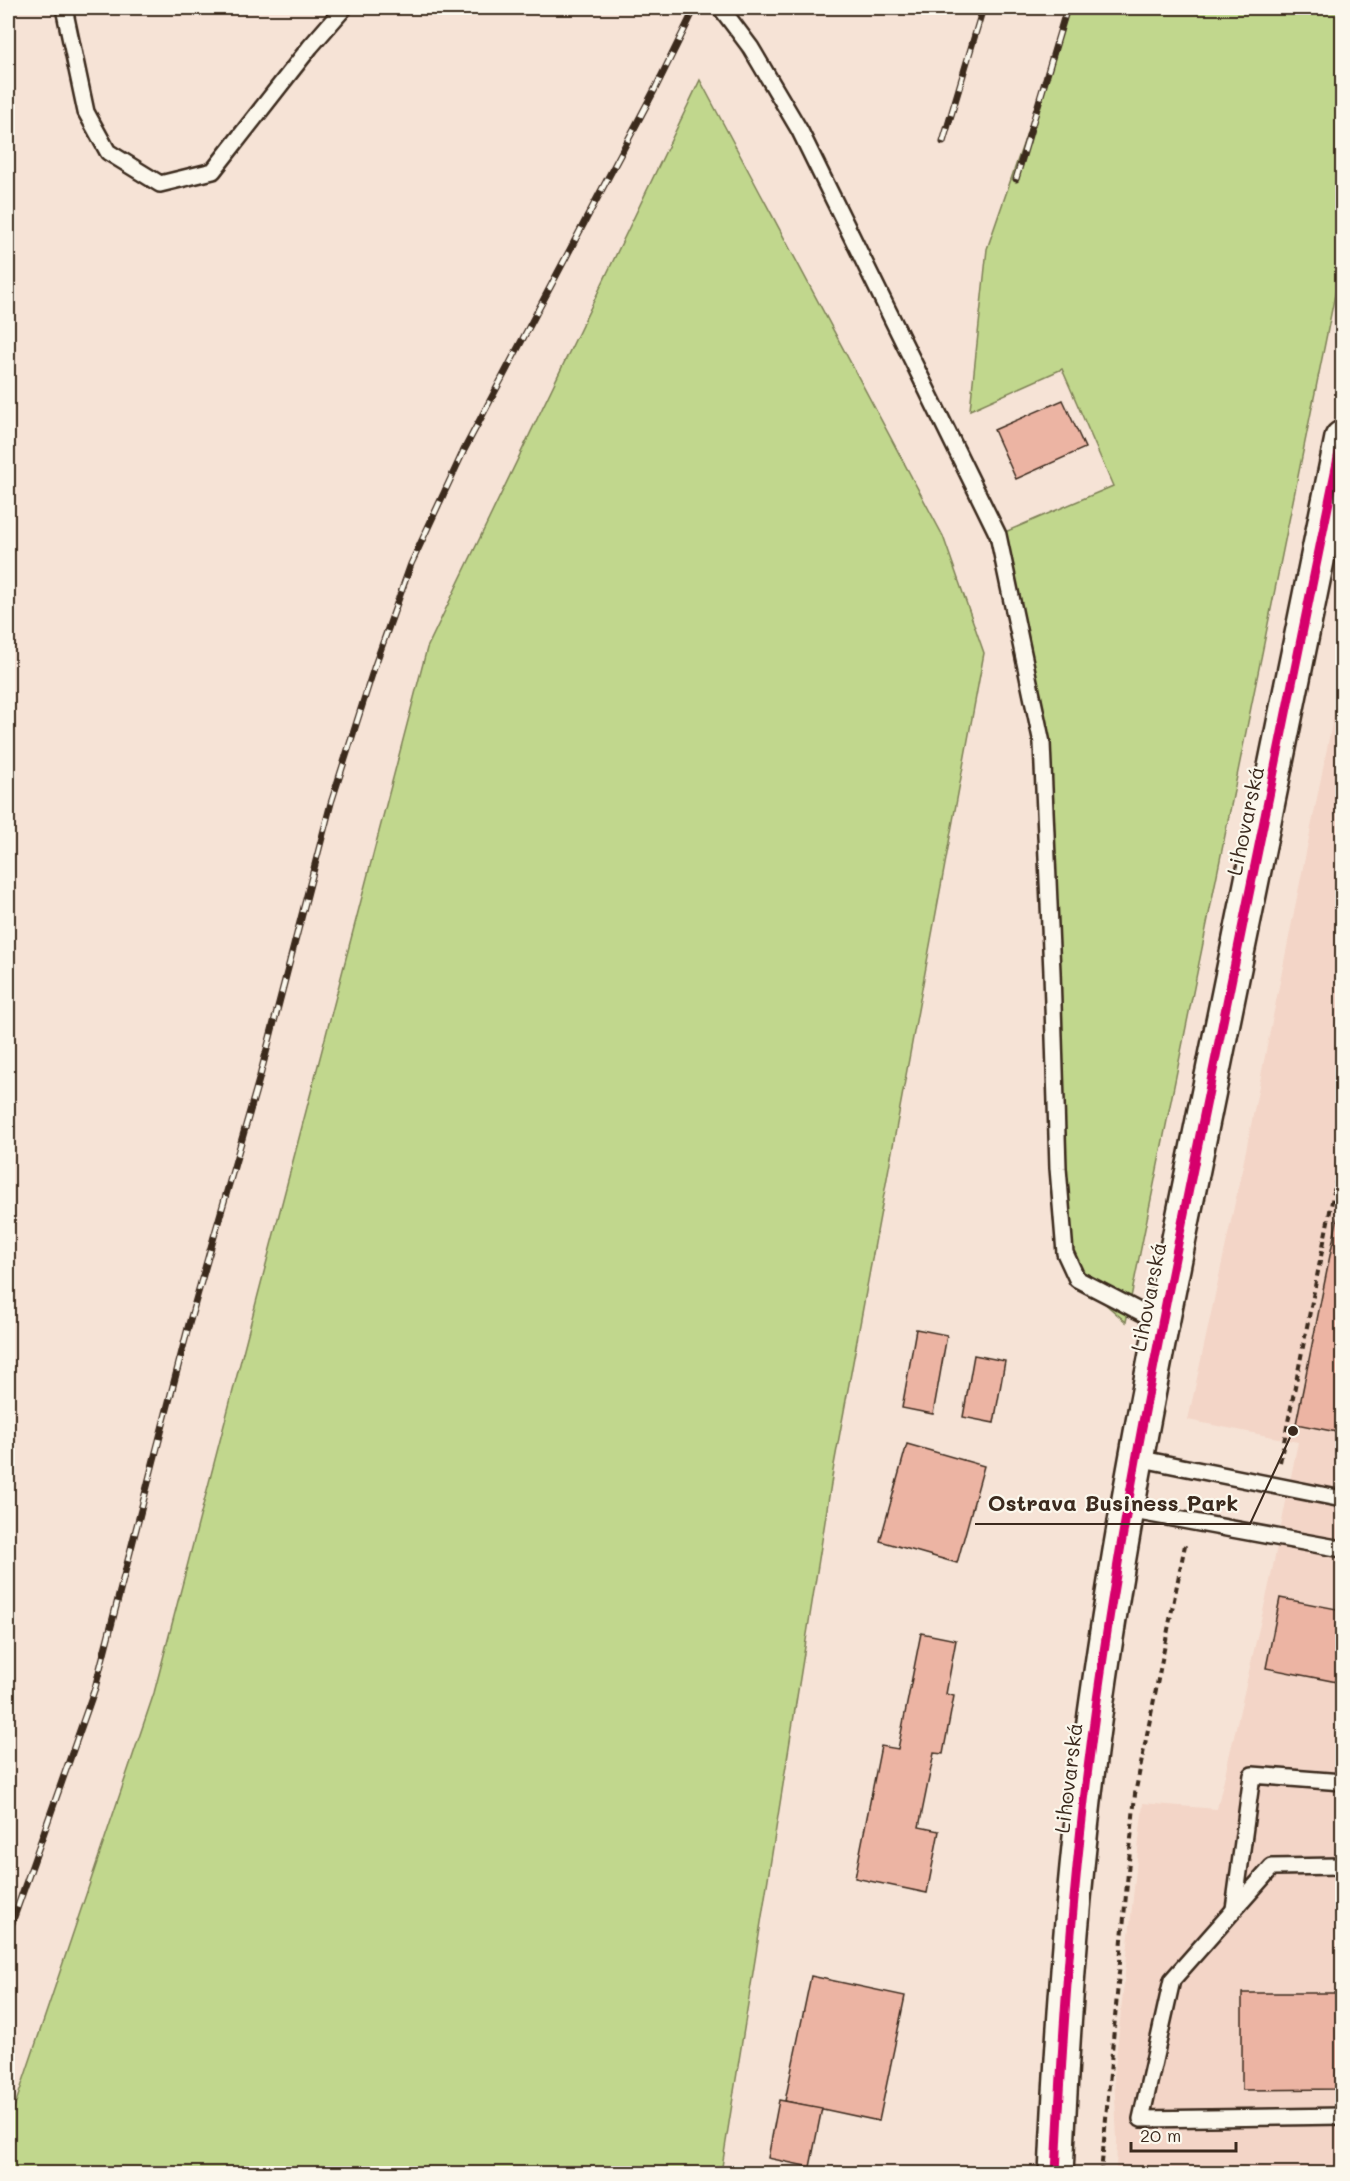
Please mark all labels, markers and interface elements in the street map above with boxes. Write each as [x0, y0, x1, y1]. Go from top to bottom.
street label: Lihovarská [1220, 764, 1269, 878]
street label: Lihovarská [1124, 1240, 1171, 1354]
callout: Ostrava Business Park [975, 1484, 1250, 1524]
text: Ostrava Business Park [988, 1488, 1238, 1517]
street label: Lihovarská [1047, 1721, 1088, 1835]
scale bar [1131, 2115, 1236, 2153]
text: 20 m [1140, 2123, 1181, 2147]

